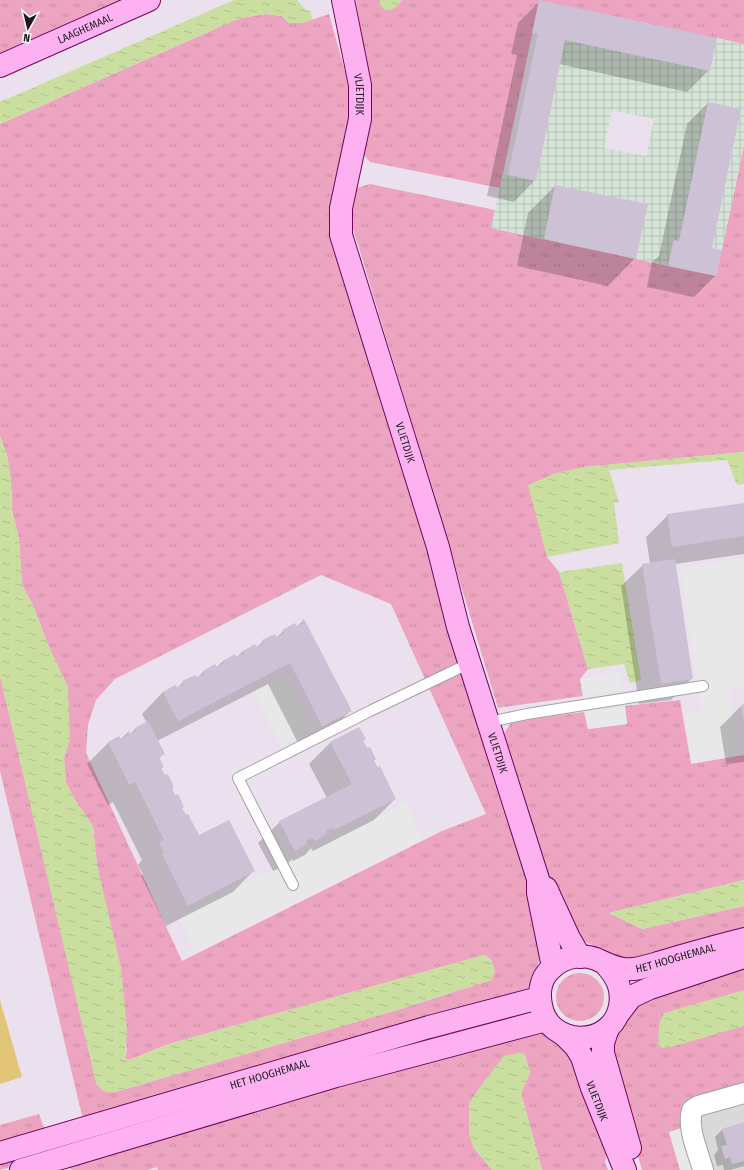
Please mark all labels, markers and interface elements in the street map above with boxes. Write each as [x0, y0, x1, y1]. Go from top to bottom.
north arrow [8, 8, 48, 48]
street label: LAAGHEMAAL [56, 10, 115, 46]
text: N [23, 31, 31, 44]
street label: VLIETDIJK [351, 72, 367, 115]
street label: VLIETDIJK [393, 421, 418, 465]
street label: VLIETDIJK [485, 731, 511, 775]
street label: HET HOOGHEMAAL [634, 940, 717, 975]
street label: HET HOOGHEMAAL [228, 1056, 311, 1092]
street label: VLIETDIJK [584, 1079, 611, 1123]

